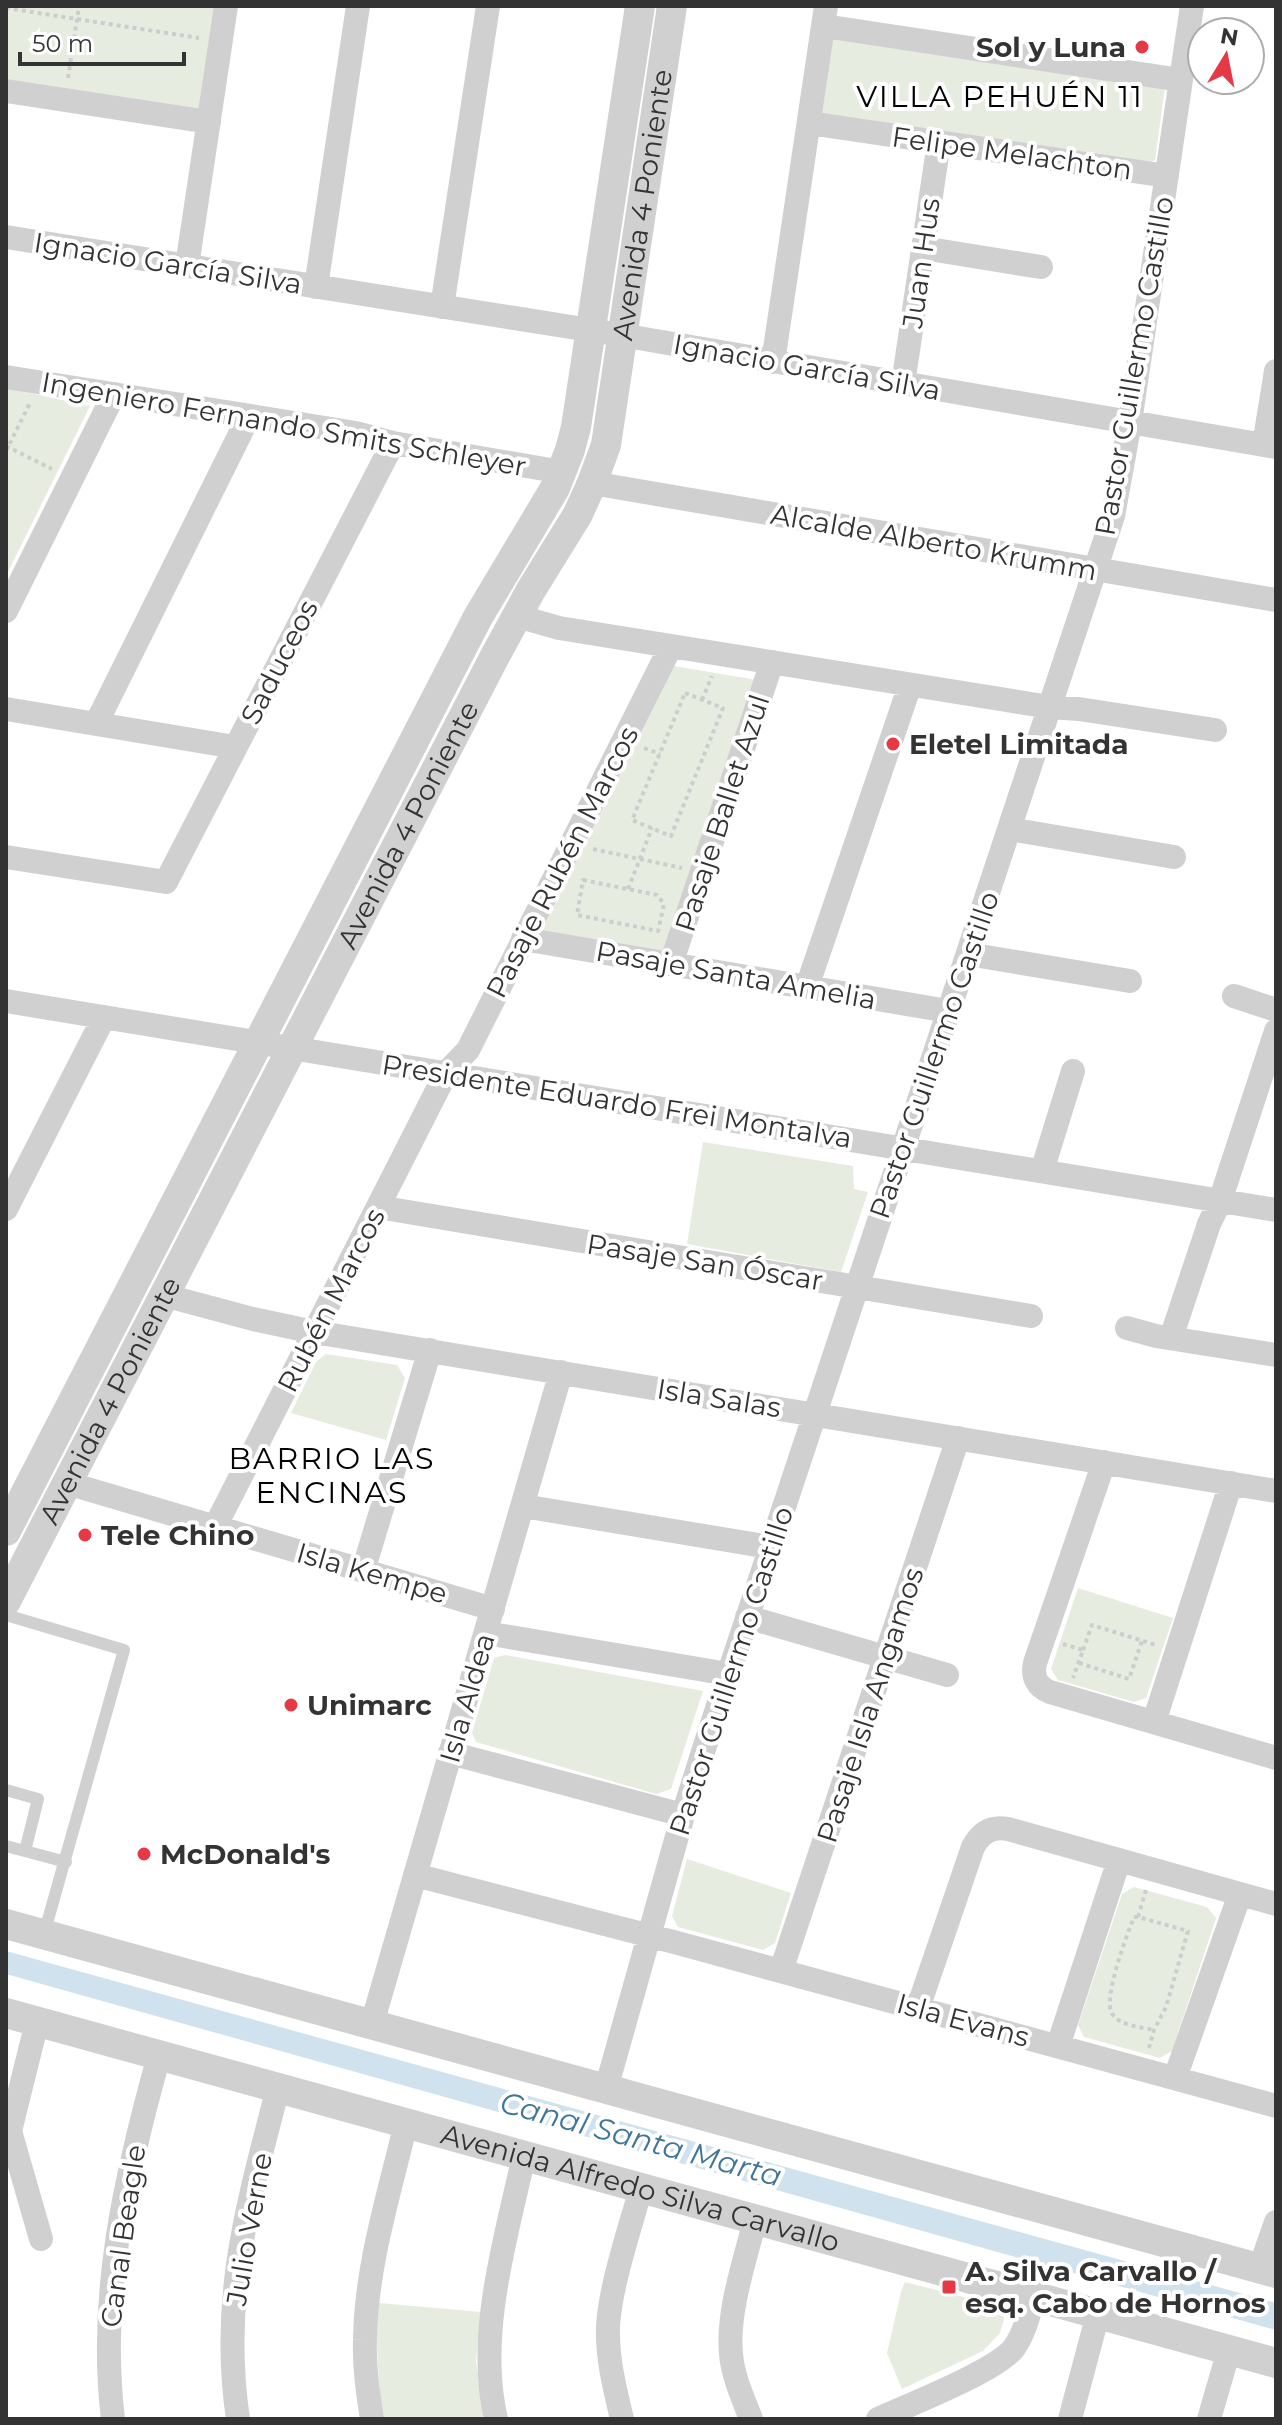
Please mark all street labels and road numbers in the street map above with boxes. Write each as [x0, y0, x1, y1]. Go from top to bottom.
street label: Avenida 4 Poniente [605, 67, 679, 343]
street label: Felipe Melachton [890, 119, 1134, 187]
street label: Pastor Guillermo Castillo [1087, 194, 1181, 538]
street label: Juan Hus [895, 196, 947, 331]
street label: Ignacio García Silva [32, 225, 304, 301]
street label: Ignacio García Silva [671, 327, 943, 407]
street label: Ingeniero Fernando Smits Schleyer [39, 365, 529, 483]
street label: Alcalde Alberto Krumm [768, 497, 1100, 587]
street label: Saduceos [233, 594, 325, 730]
street label: Pasaje Ballet Azul [668, 690, 776, 936]
street label: Avenida 4 Poniente [330, 695, 486, 954]
street label: Pasaje Rubén Marcos [479, 720, 645, 1004]
street label: Pastor Guillermo Castillo [862, 887, 1006, 1223]
street label: Pasaje Santa Amelia [593, 934, 879, 1016]
street label: Presidente Eduardo Frei Montalva [380, 1047, 854, 1155]
street label: Rubén Marcos [270, 1202, 392, 1398]
street label: Pasaje San Óscar [584, 1227, 826, 1297]
street label: Avenida 4 Poniente [32, 1271, 188, 1530]
street label: Isla Salas [655, 1371, 783, 1425]
street label: Pastor Guillermo Castillo [662, 1502, 800, 1840]
street label: Isla Kempe [293, 1535, 451, 1611]
street label: Pasaje Isla Angamos [809, 1563, 931, 1847]
street label: Isla Aldea [432, 1629, 502, 1767]
street label: Isla Evans [893, 1986, 1033, 2054]
street label: Avenida Alfredo Silva Carvallo [437, 2117, 843, 2259]
street label: Canal Beagle [93, 2142, 153, 2330]
street label: Julio Verne [219, 2150, 279, 2309]

